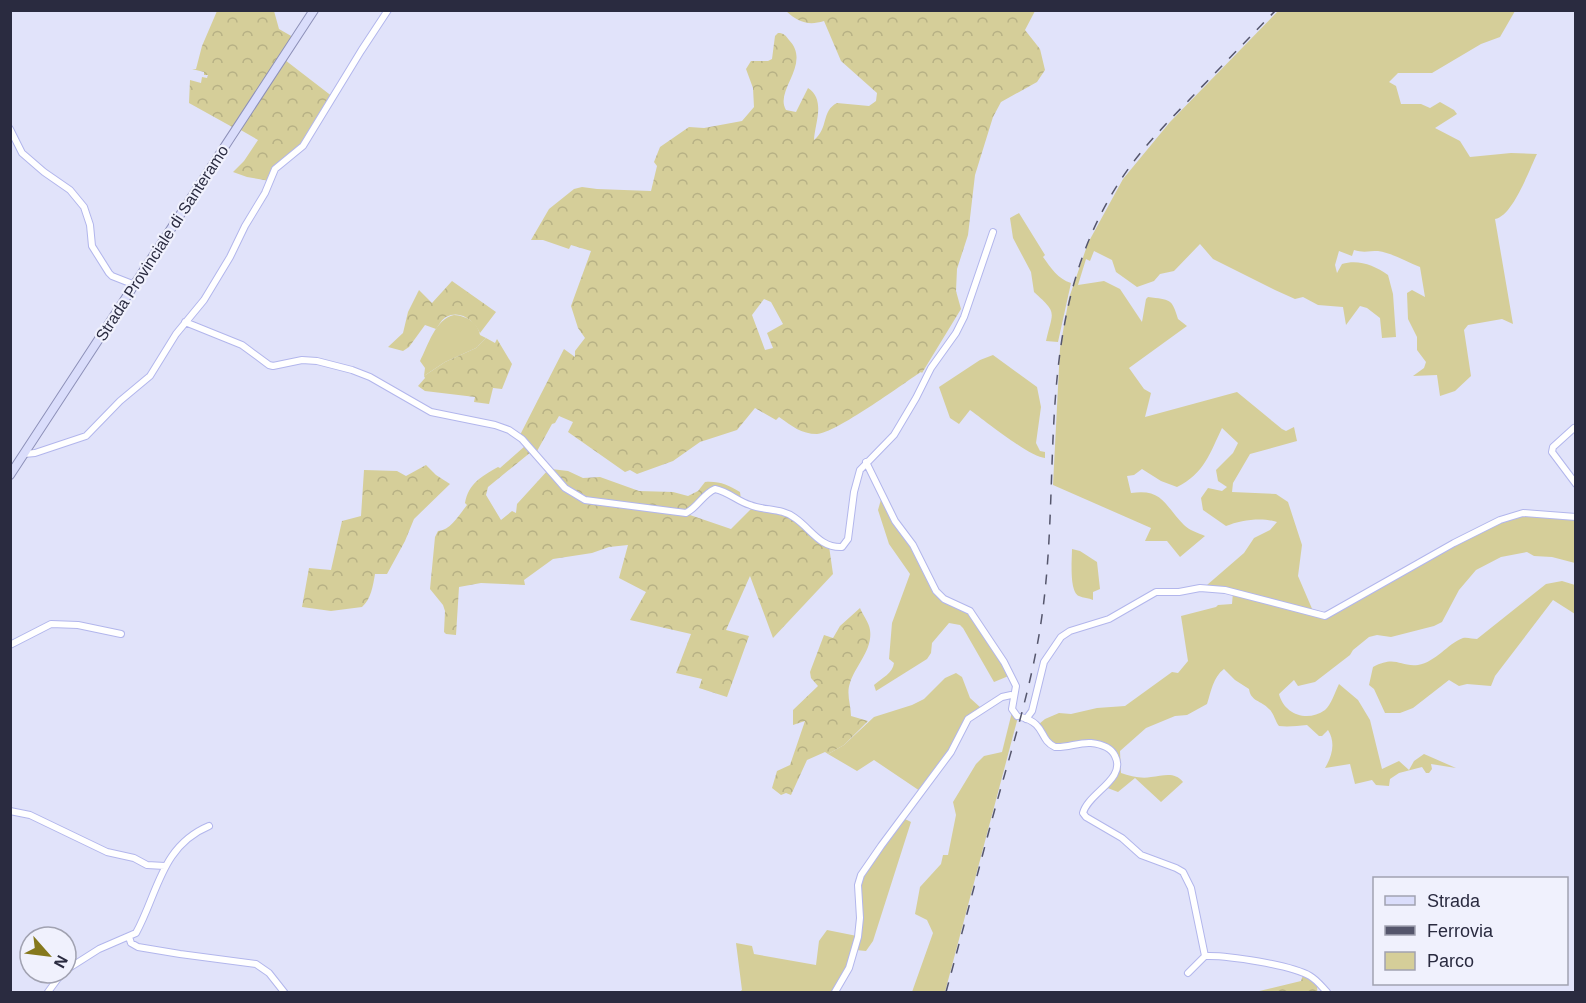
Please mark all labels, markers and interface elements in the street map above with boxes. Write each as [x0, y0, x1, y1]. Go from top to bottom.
street label: Strada Provinciale di Santeramo [92, 142, 232, 344]
legend [1373, 877, 1568, 985]
text: Strada [1427, 891, 1481, 911]
text: Ferrovia [1427, 921, 1494, 941]
north arrow [18, 925, 78, 985]
text: Parco [1427, 951, 1474, 971]
text: N [51, 953, 71, 971]

